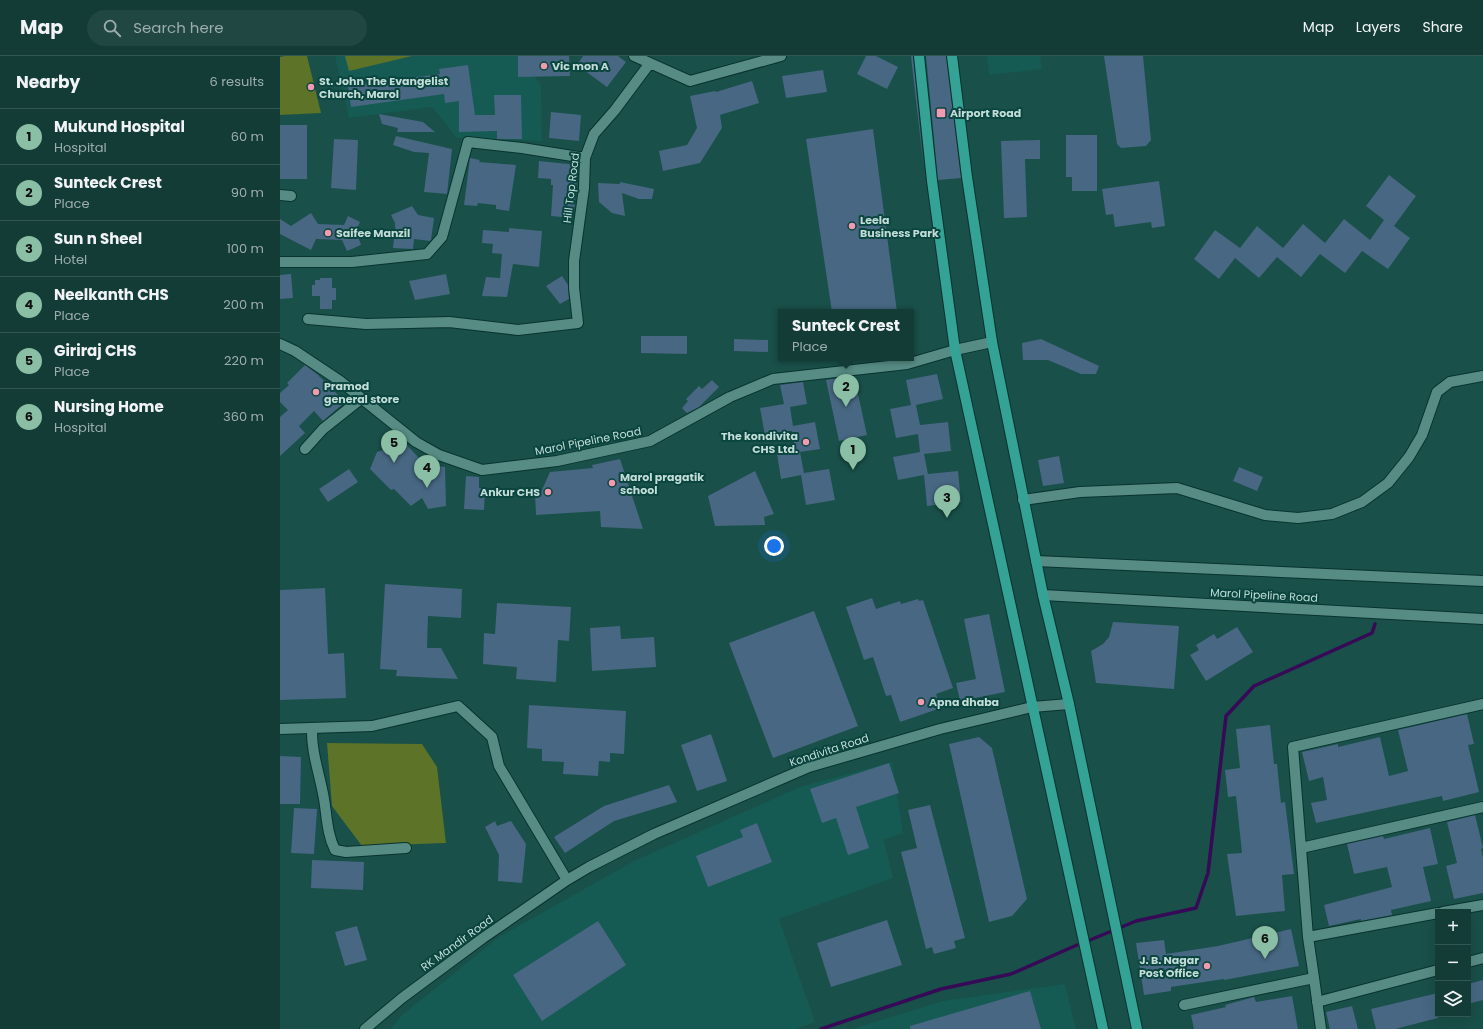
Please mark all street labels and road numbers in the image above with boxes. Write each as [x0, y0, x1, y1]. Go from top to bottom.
street label: Hill Top Road [559, 152, 583, 224]
street label: Marol Pipeline Road [534, 423, 642, 459]
street label: Marol Pipeline Road [1210, 584, 1318, 606]
street label: Kondivita Road [787, 730, 871, 770]
street label: RK Mandir Road [418, 911, 496, 975]

